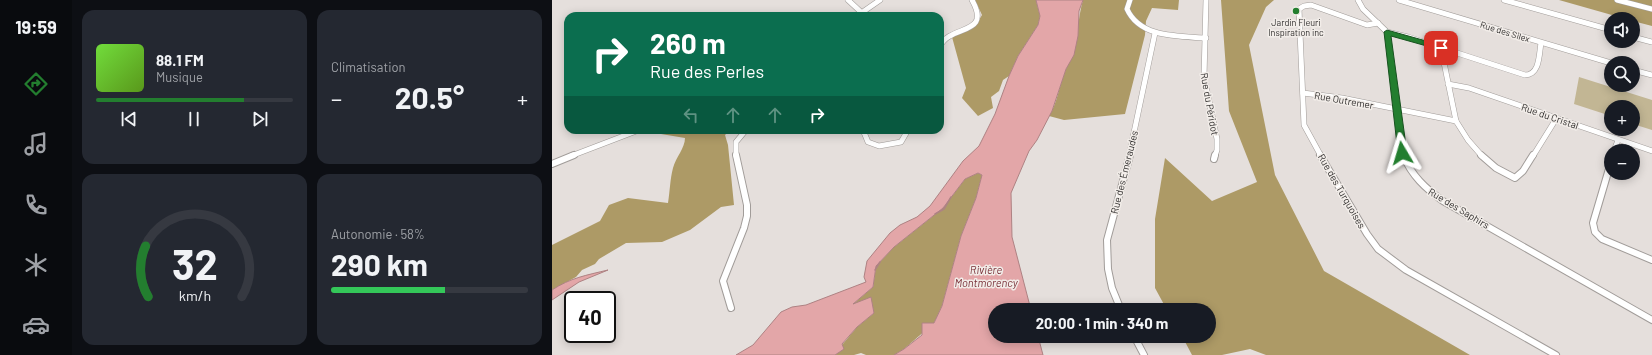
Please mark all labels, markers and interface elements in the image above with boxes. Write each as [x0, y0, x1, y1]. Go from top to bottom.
marker: Jardin Fleuri Inspiration inc [1291, 6, 1301, 16]
map controls [1604, 12, 1640, 180]
button: sound [1604, 12, 1640, 48]
text: 19:59 [15, 16, 57, 38]
place label: Jardin Fleuri Inspiration inc [1268, 17, 1324, 38]
street label: Rue des Silex [1479, 19, 1532, 44]
text: 260 m [650, 26, 726, 60]
icon: right [584, 28, 636, 80]
pin [1424, 31, 1458, 65]
icon: arrive [1430, 37, 1452, 59]
text: 88.1 FM [156, 51, 204, 69]
button: search [1604, 56, 1640, 92]
text: Climatisation [331, 59, 406, 75]
text: Rue des Perles [650, 60, 764, 82]
text: Musique [156, 69, 203, 85]
icon: directions [22, 70, 50, 98]
street label: Rue du Péridot [1199, 72, 1221, 137]
text: 20.5° [395, 79, 464, 115]
text: − [331, 85, 342, 111]
text: + [517, 85, 528, 111]
street label: Rue Outremer [1313, 89, 1375, 111]
button: + [1604, 100, 1640, 136]
street label: Rue du Cristal [1520, 101, 1580, 131]
icon: left [680, 104, 702, 126]
icon: ahead [722, 104, 744, 126]
icon: ahead [764, 104, 786, 126]
icon: right [806, 104, 828, 126]
icon: previous [118, 108, 140, 130]
icon: pause [183, 108, 205, 130]
icon: next [249, 108, 271, 130]
street label: Rue des Émeraudes [1108, 129, 1140, 215]
icon: music [22, 130, 50, 158]
position arrow [1381, 132, 1423, 174]
button: − [1604, 144, 1640, 180]
street label: Rue des Turquoises [1316, 152, 1368, 231]
street label: Rue des Saphirs [1426, 185, 1492, 231]
icon: phone [22, 191, 50, 219]
text: Autonomie · 58% [331, 226, 425, 242]
text: 32 [172, 238, 217, 288]
text: 290 km [331, 246, 428, 282]
icon: climate [22, 251, 50, 279]
water label: Rivière Montmorency [954, 263, 1019, 289]
text: km/h [178, 287, 211, 304]
speed limit sign: 40 [564, 291, 616, 343]
icon: car [22, 311, 50, 339]
text: 20:00 · 1 min · 340 m [1036, 314, 1168, 332]

